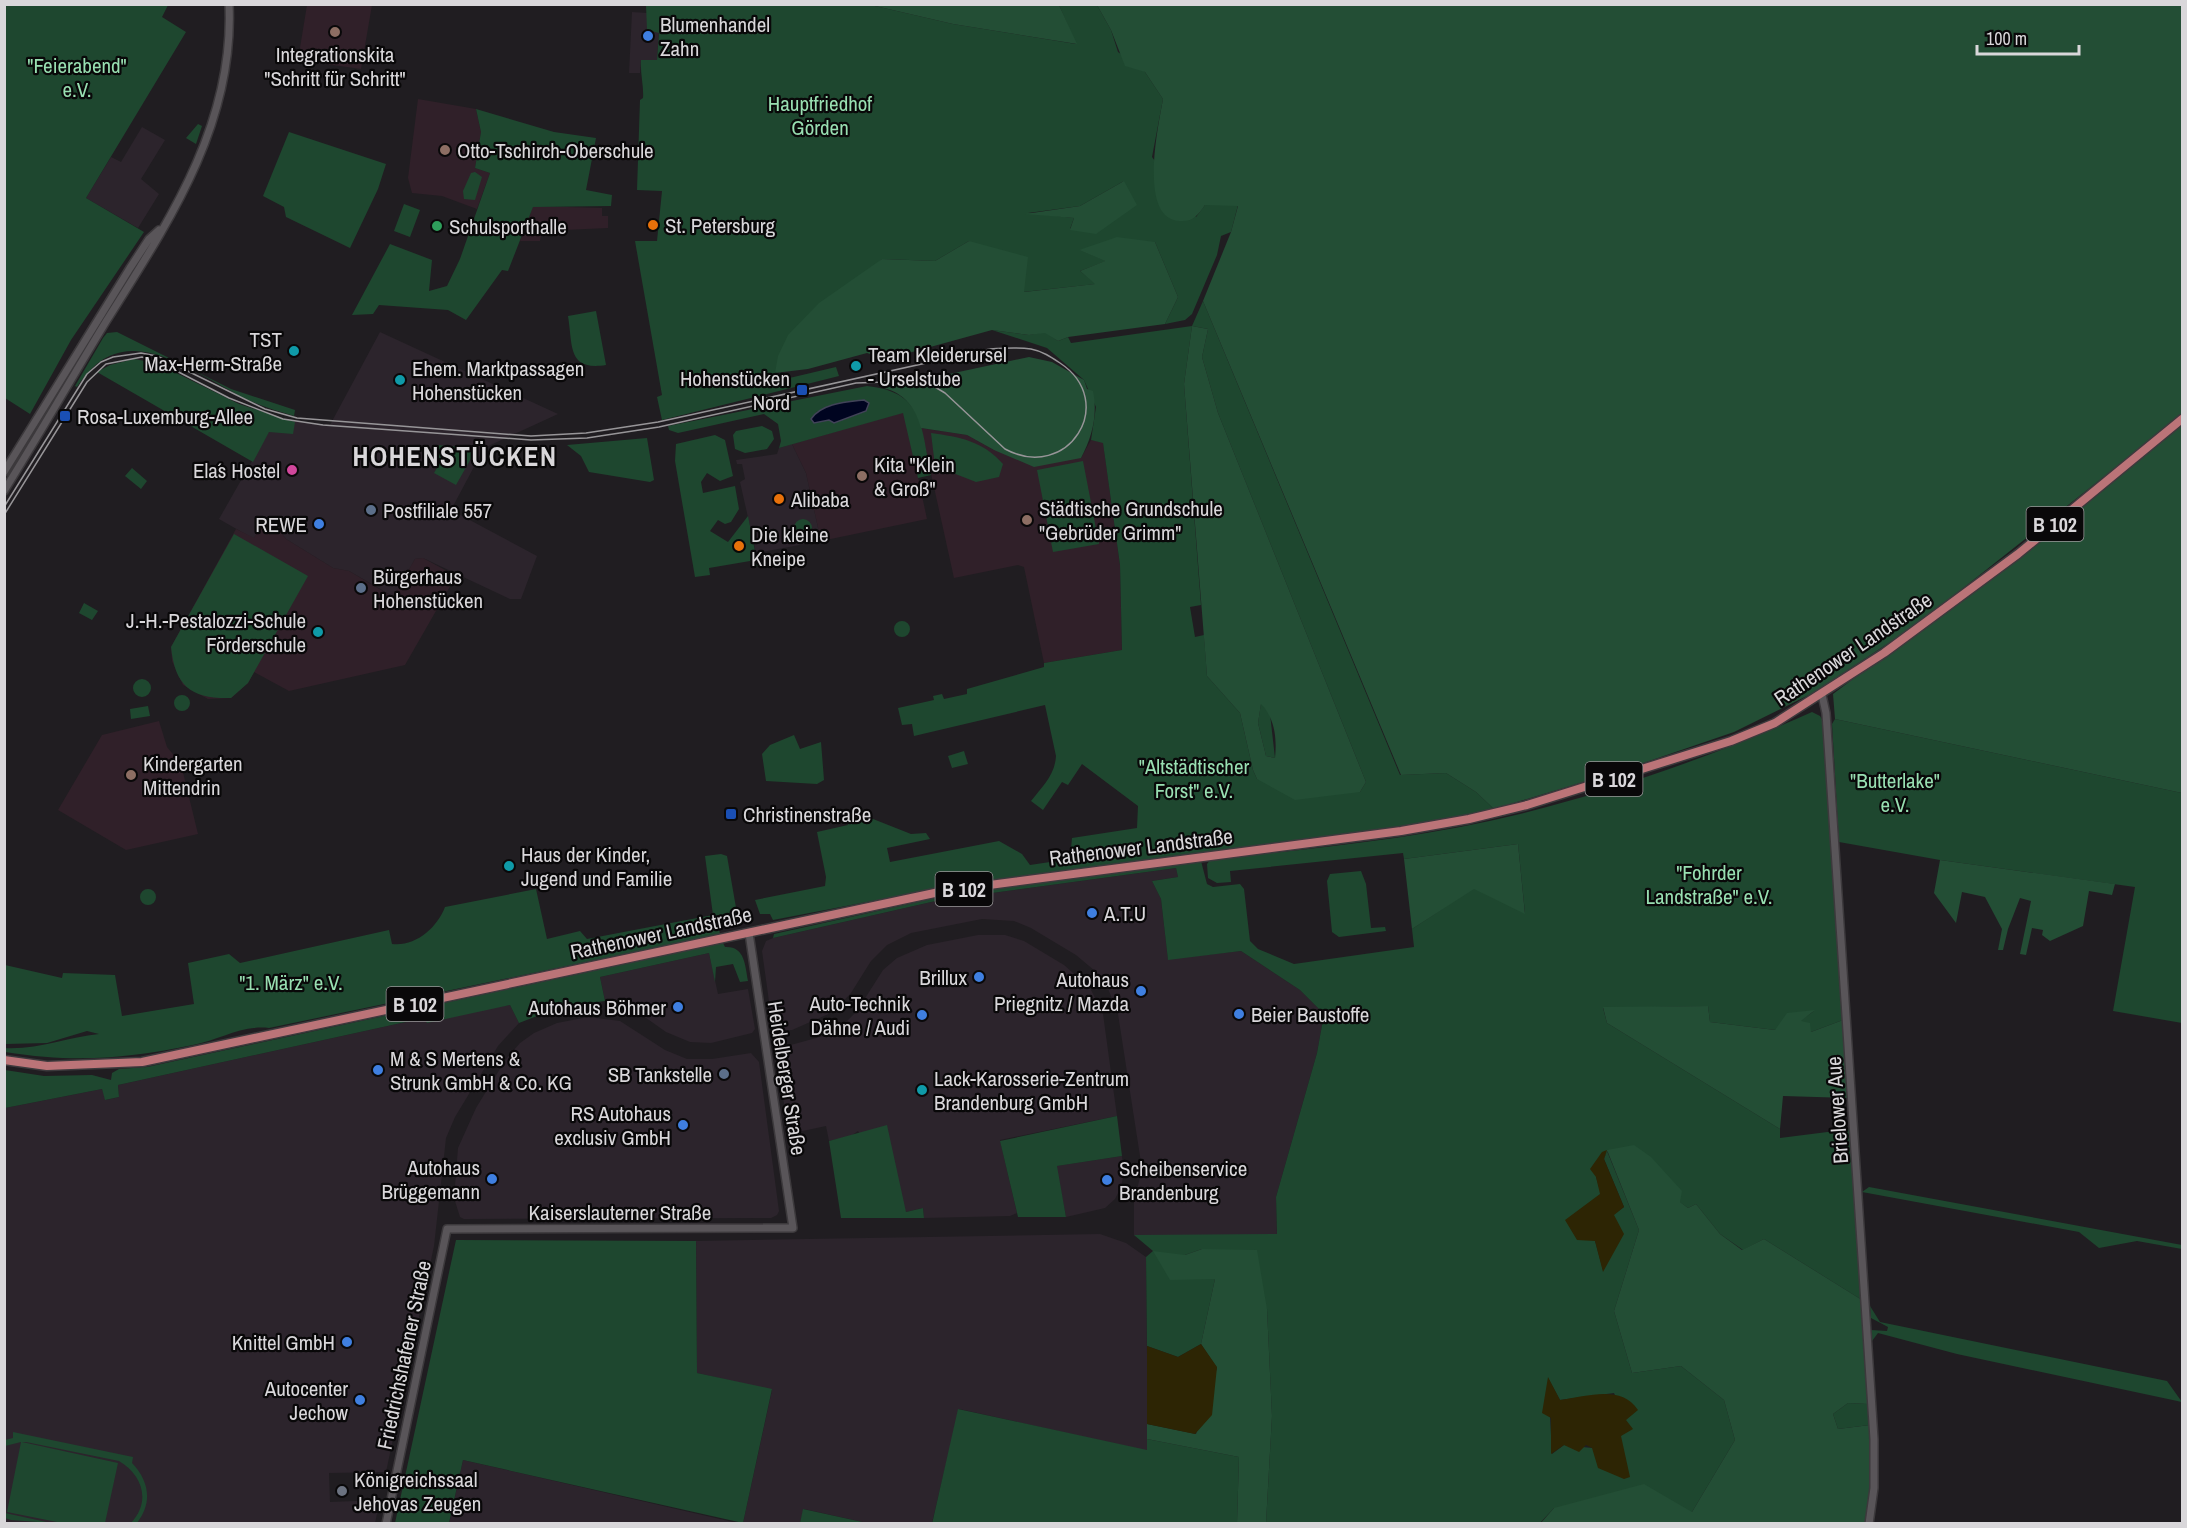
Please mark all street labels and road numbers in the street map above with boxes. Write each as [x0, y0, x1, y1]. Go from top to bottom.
road number: B 102 [2026, 507, 2084, 541]
street label: Rathenower Landstraße [1768, 585, 1938, 713]
road number: B 102 [1586, 762, 1642, 796]
street label: Rathenower Landstraße [1048, 821, 1234, 873]
road number: B 102 [936, 872, 992, 906]
street label: Rathenower Landstraße [568, 900, 754, 966]
road number: B 102 [386, 987, 444, 1021]
street label: Heidelberger Straße [760, 999, 814, 1157]
street label: Brielower Aue [1819, 1056, 1855, 1164]
street label: Kaiserslauterner Straße [529, 1198, 711, 1227]
street label: Friedrichshafener Straße [370, 1258, 438, 1452]

